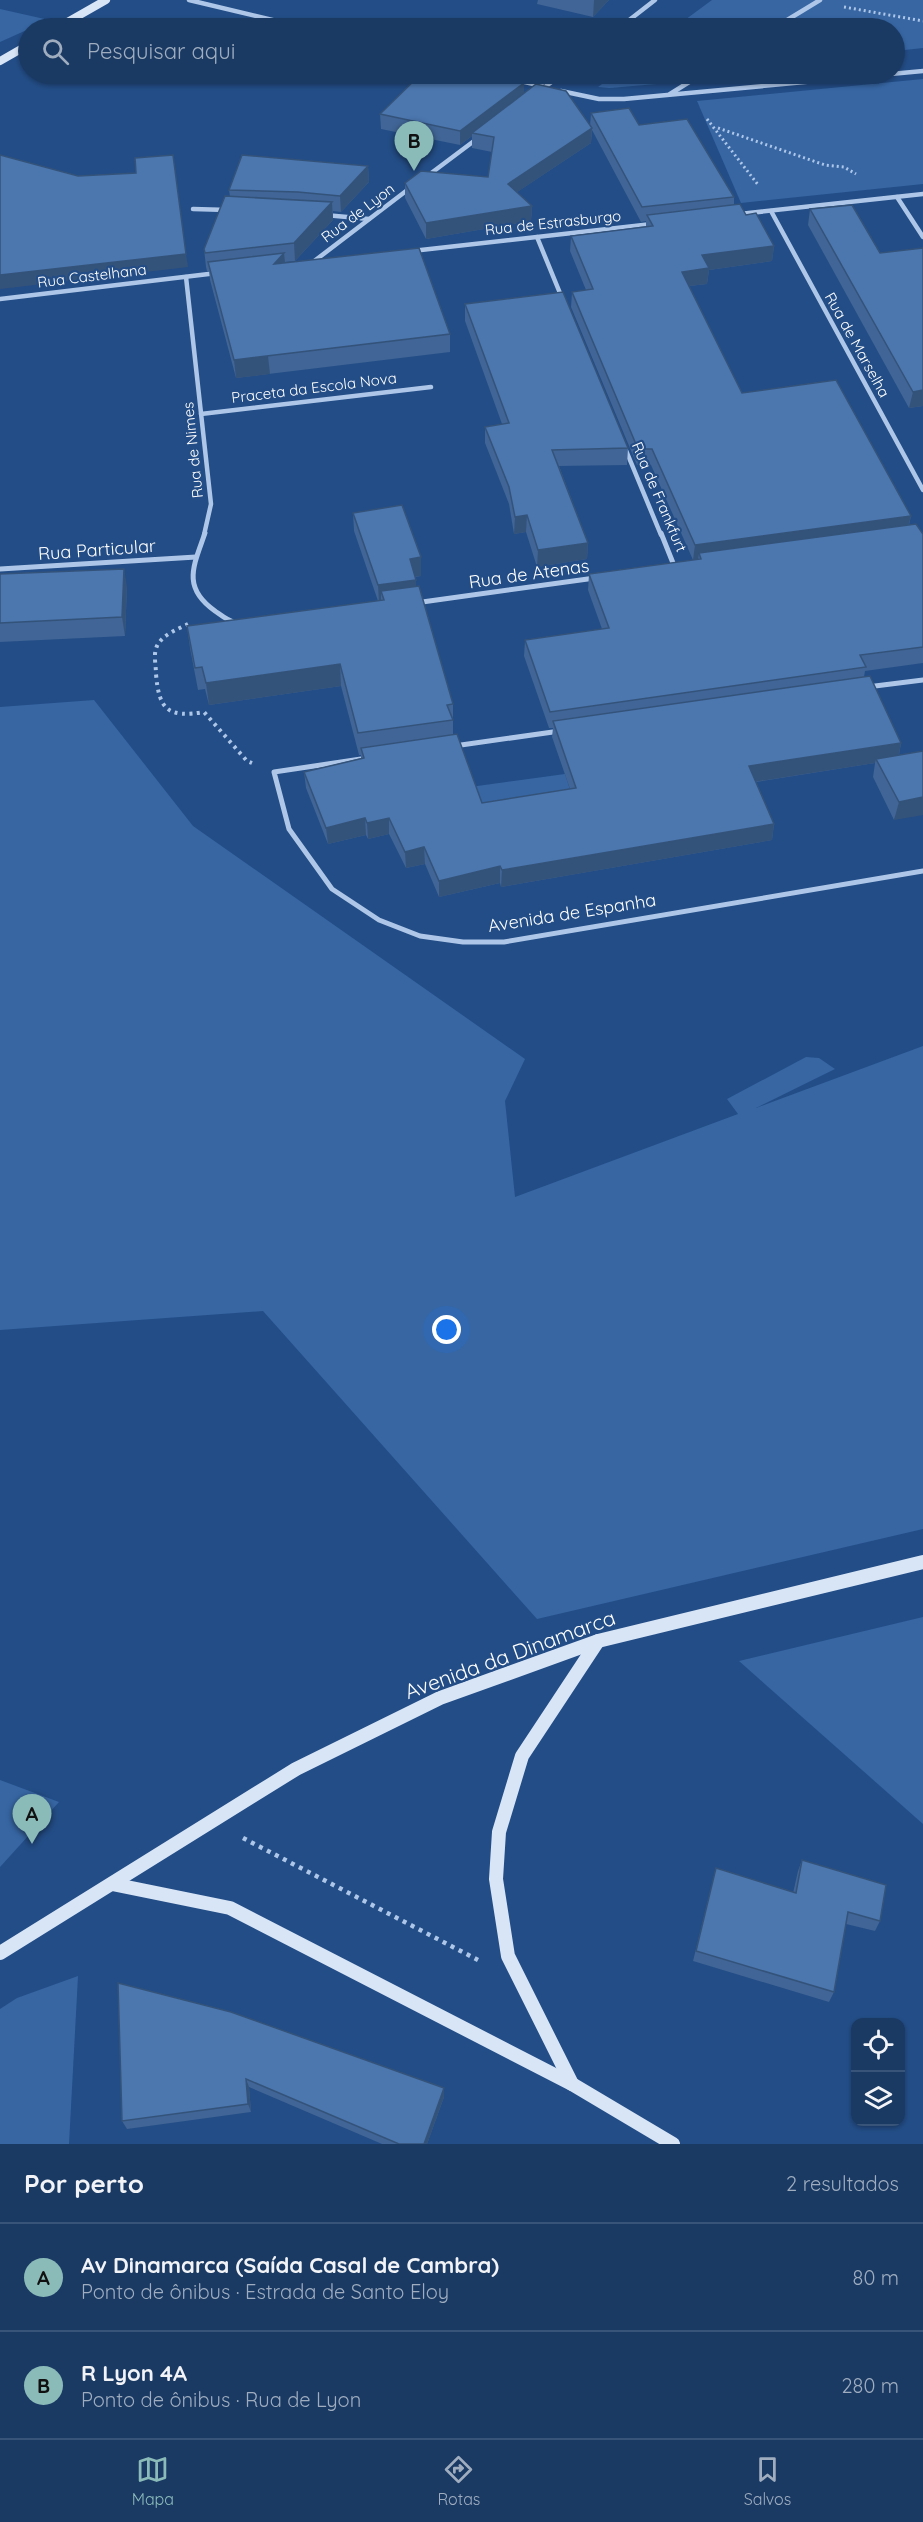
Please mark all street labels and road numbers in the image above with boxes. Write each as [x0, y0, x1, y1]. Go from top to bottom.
street label: Rua de Lyon [317, 179, 398, 246]
street label: Rua de Estrasburgo [484, 206, 622, 239]
street label: Rua Castelhana [36, 259, 148, 292]
street label: Rua de Marselha [821, 289, 894, 401]
street label: Praceta da Escola Nova [230, 368, 398, 407]
street label: Rua de Nimes [178, 401, 207, 499]
street label: Rua de Frankfurt [628, 439, 691, 555]
street label: Rua Particular [37, 534, 157, 565]
street label: Rua de Atenas [467, 554, 591, 593]
street label: Avenida de Espanha [486, 888, 658, 937]
street label: Avenida da Dinamarca [401, 1604, 619, 1704]

